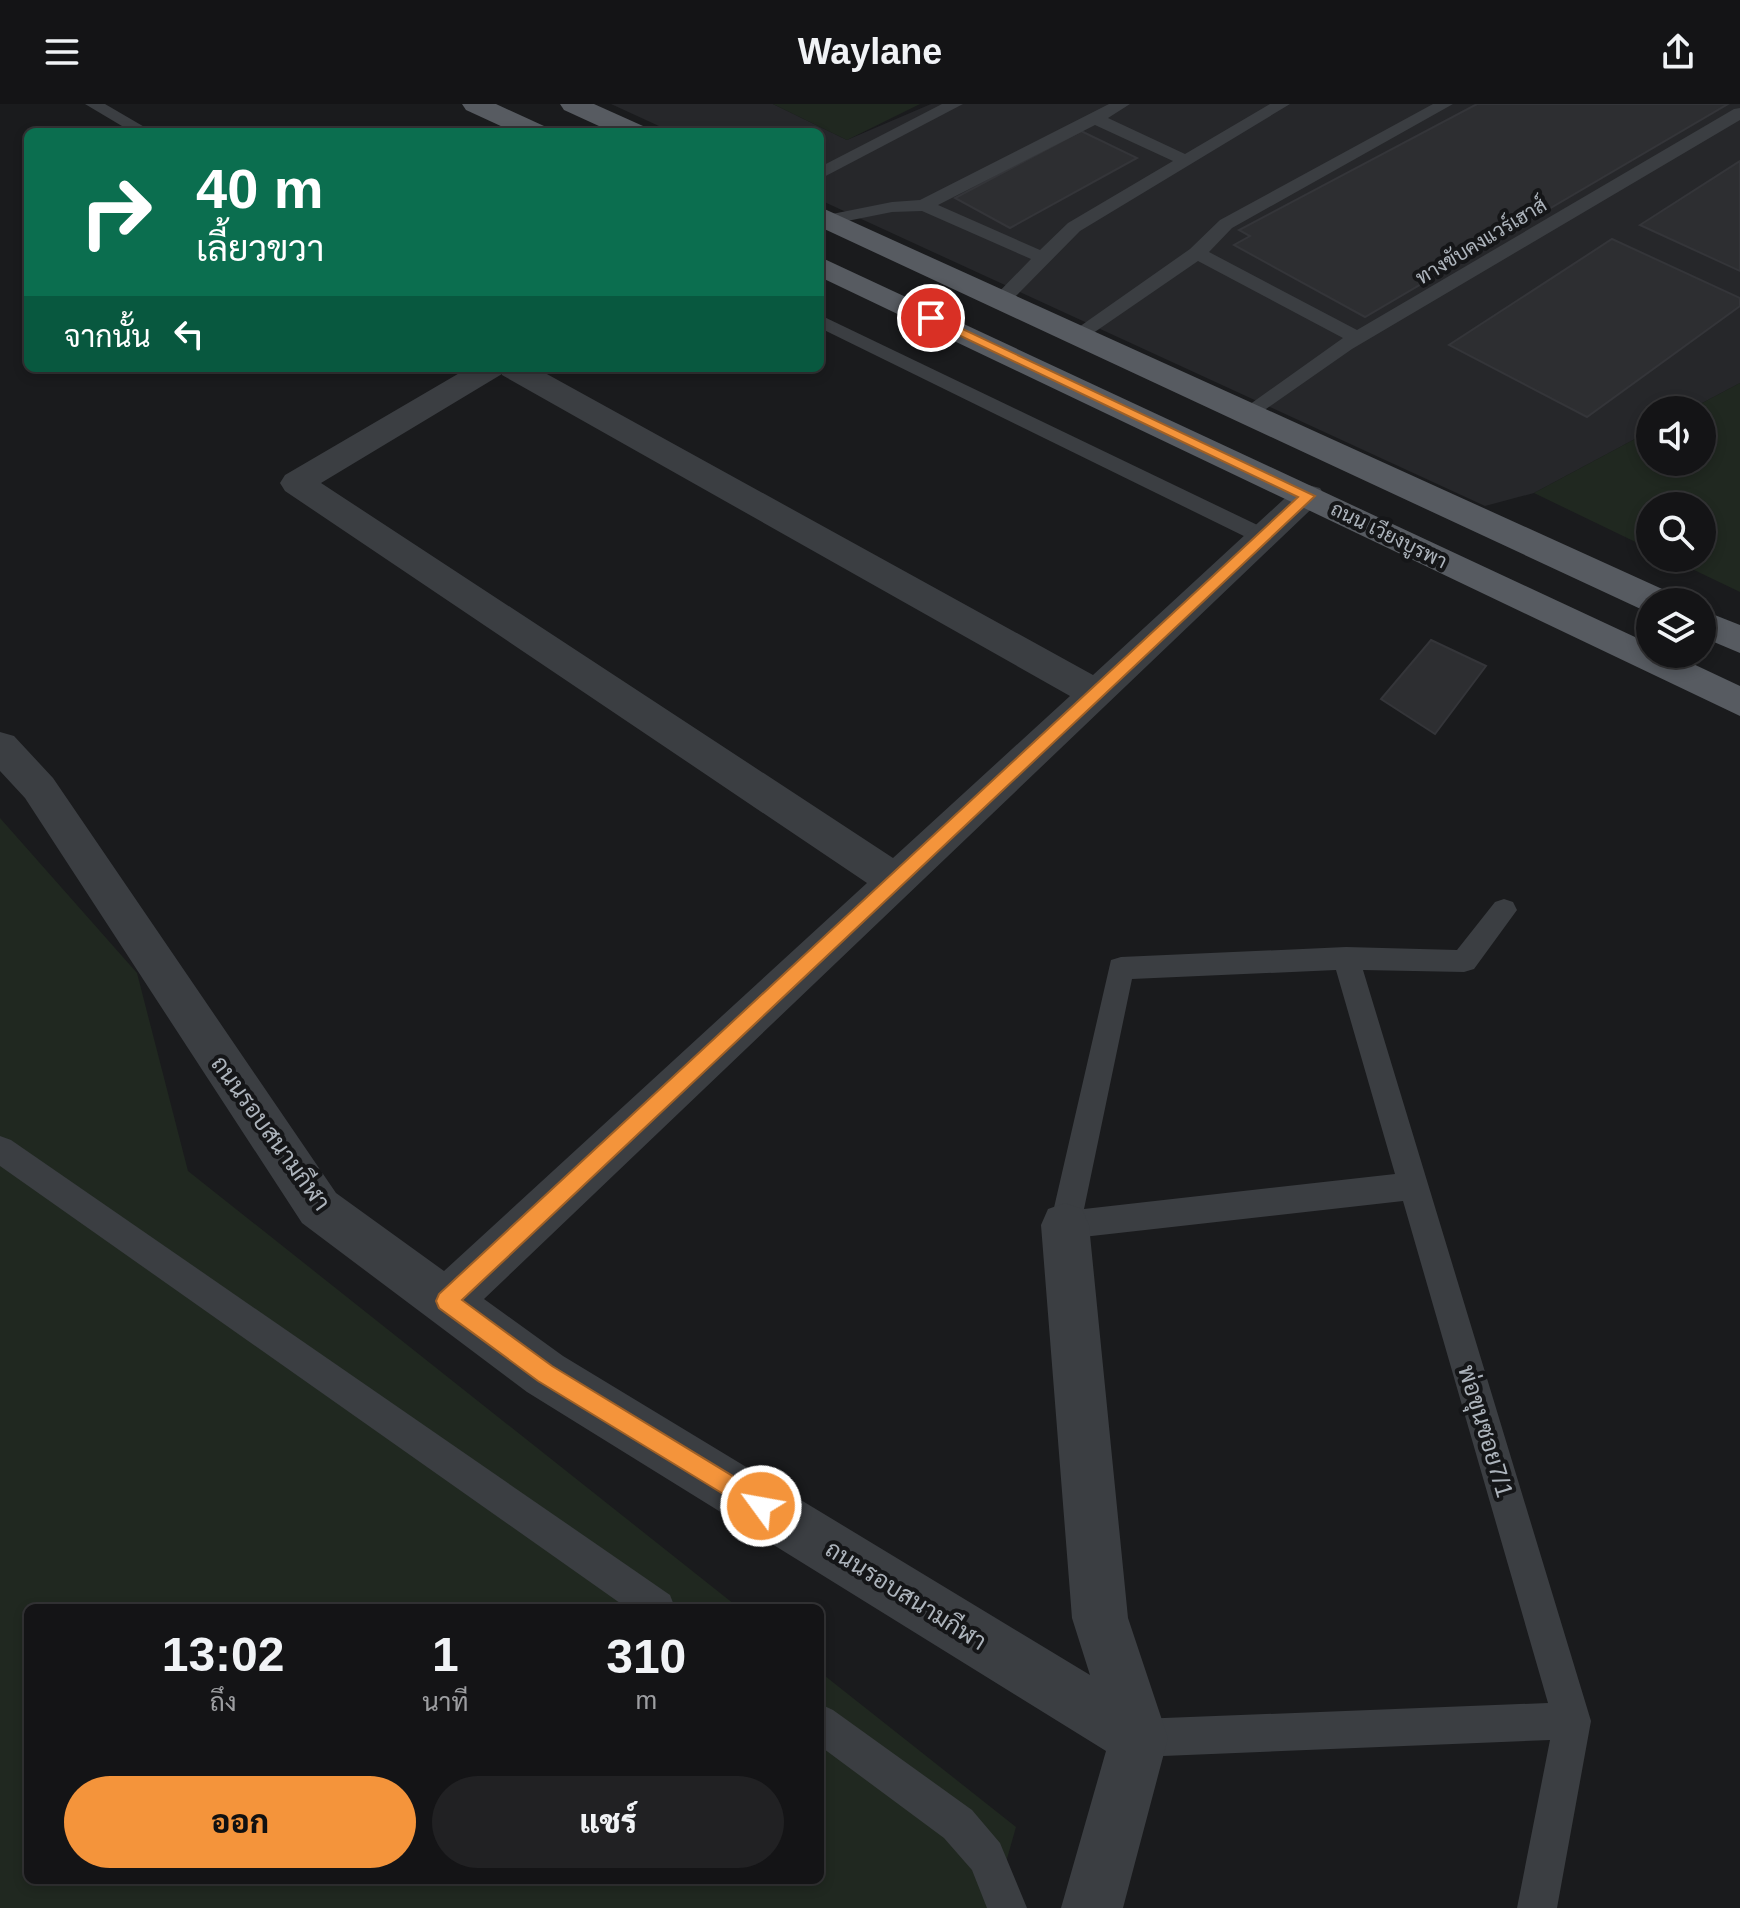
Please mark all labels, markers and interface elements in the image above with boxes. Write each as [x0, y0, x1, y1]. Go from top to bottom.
icon: menu [40, 30, 84, 74]
icon: share [1656, 30, 1700, 74]
text: Waylane [798, 31, 942, 72]
text: 40 m [196, 157, 324, 220]
icon: right [64, 160, 168, 264]
street label: ทางขับคงแวร์เฮาส์ [1410, 191, 1550, 289]
text: เลี้ยวขวา [196, 228, 324, 269]
pin [897, 284, 965, 352]
icon: arrive [909, 296, 953, 340]
icon: left [167, 312, 211, 356]
text: จากนั้น [64, 320, 151, 353]
map controls [1636, 396, 1716, 668]
button: sound [1636, 396, 1716, 476]
button: search [1636, 492, 1716, 572]
street label: ถนน เวียงบูรพา [1326, 496, 1451, 576]
button: layers [1636, 588, 1716, 668]
street label: ถนนรอบสนามกีฬา [206, 1050, 337, 1215]
street label: พ่อขุนซอย7/1 [1450, 1362, 1519, 1501]
position arrow [719, 1464, 803, 1548]
street label: ถนนรอบสนามกีฬา [821, 1534, 992, 1655]
text: 13:02 [162, 1628, 284, 1681]
text: 1 [432, 1628, 459, 1681]
text: 310 [606, 1630, 686, 1683]
text: m [635, 1685, 657, 1715]
text: ถึง [210, 1687, 237, 1717]
text: นาที [422, 1687, 468, 1717]
button: ออก [64, 1776, 416, 1868]
button: แชร์ [432, 1776, 784, 1868]

